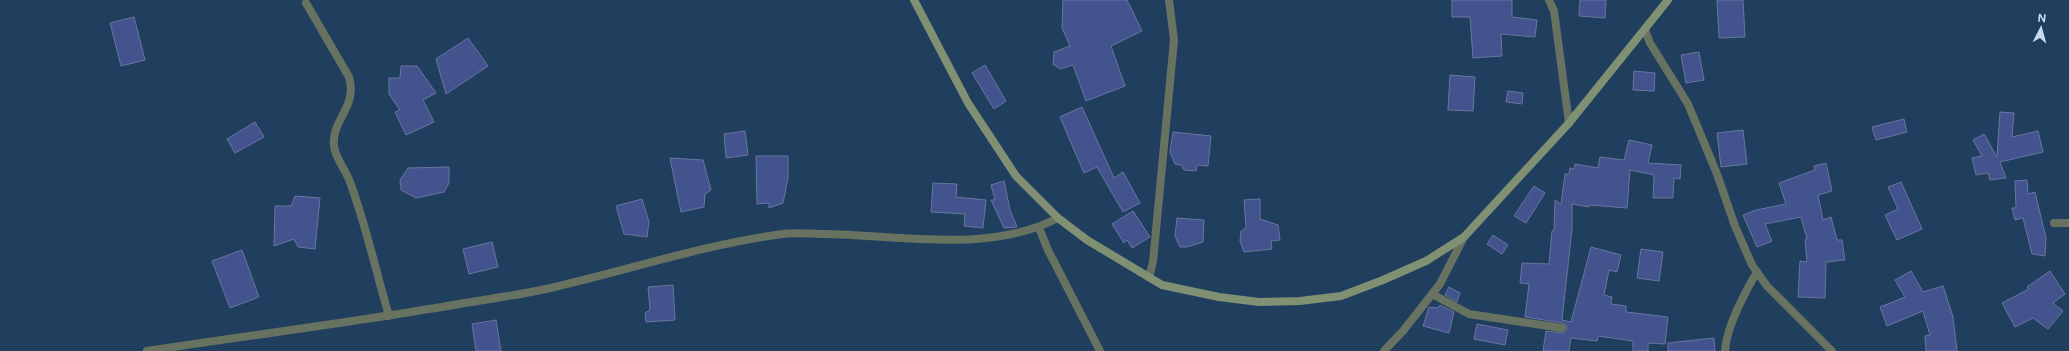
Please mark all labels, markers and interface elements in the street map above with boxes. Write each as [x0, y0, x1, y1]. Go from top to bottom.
north arrow [2021, 8, 2061, 48]
text: N [2037, 12, 2047, 24]

